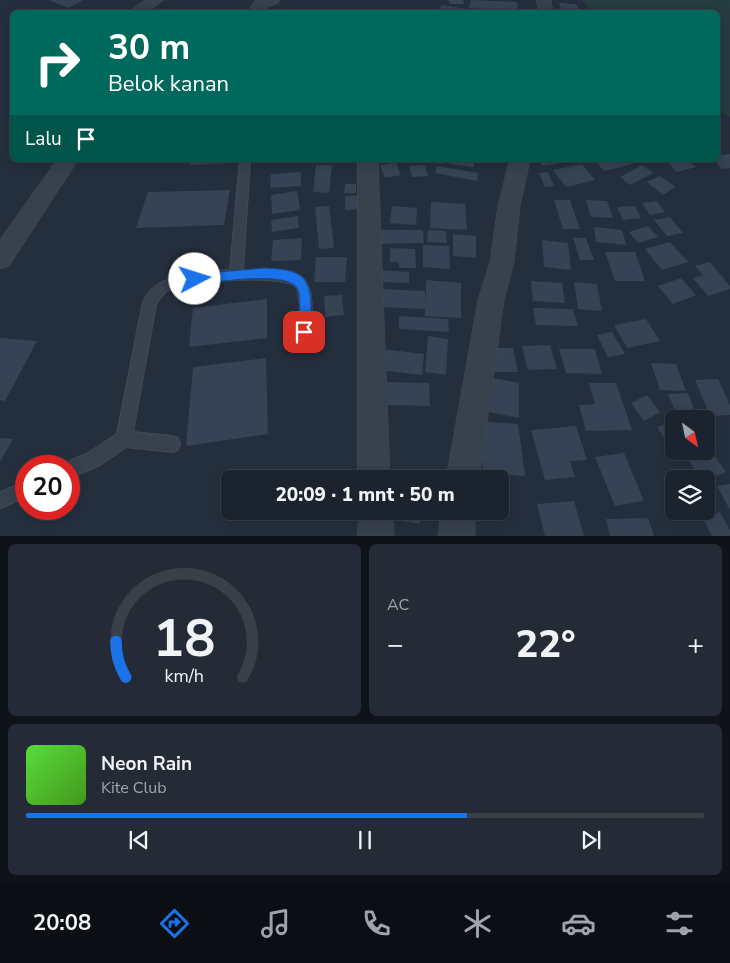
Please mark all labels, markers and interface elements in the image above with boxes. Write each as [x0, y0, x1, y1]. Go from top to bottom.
text: 30 m [108, 24, 190, 71]
icon: right [25, 30, 90, 95]
text: Belok kanan [108, 69, 229, 99]
icon: arrive [72, 125, 100, 153]
text: Lalu [25, 126, 62, 152]
position arrow [168, 252, 220, 304]
pin [283, 311, 325, 353]
icon: arrive [290, 318, 318, 346]
north arrow [665, 410, 715, 460]
map controls [665, 410, 715, 520]
speed limit sign: 20 [15, 455, 80, 520]
button: layers [665, 470, 715, 520]
text: 20:09 · 1 mnt · 50 m [275, 482, 455, 508]
text: AC [387, 594, 409, 616]
text: 18 [153, 603, 216, 674]
text: 22° [515, 619, 576, 670]
text: − [387, 626, 404, 664]
text: + [687, 626, 704, 664]
text: km/h [165, 664, 204, 688]
text: Neon Rain [101, 751, 192, 777]
text: Kite Club [101, 777, 167, 799]
icon: previous [125, 826, 153, 854]
icon: pause [351, 826, 379, 854]
icon: next [577, 826, 605, 854]
icon: directions [157, 906, 192, 941]
icon: music [258, 906, 293, 941]
icon: phone [359, 906, 394, 941]
icon: climate [460, 906, 495, 941]
icon: car [561, 906, 596, 941]
icon: filters [662, 906, 697, 941]
text: 20:08 [33, 908, 91, 938]

